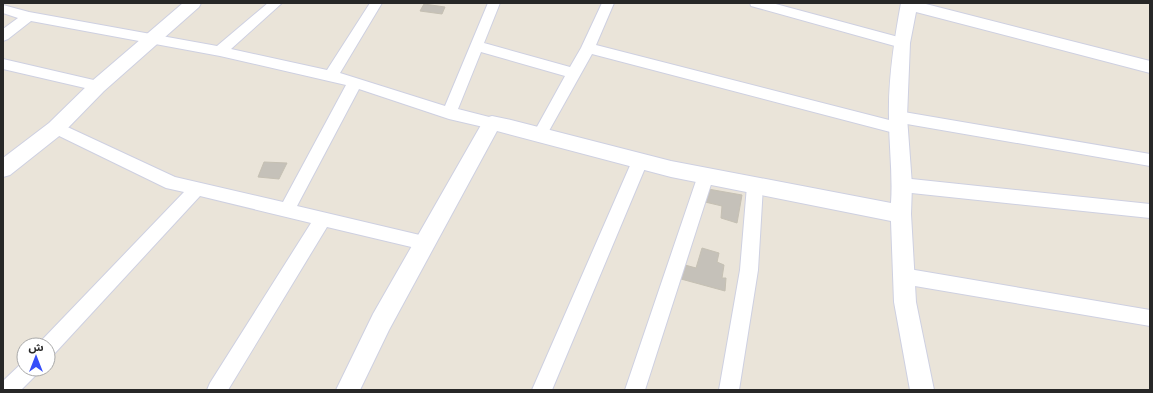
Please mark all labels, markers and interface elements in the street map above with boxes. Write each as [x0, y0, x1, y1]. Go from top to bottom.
north arrow [16, 337, 56, 377]
text: ش [28, 339, 44, 354]

